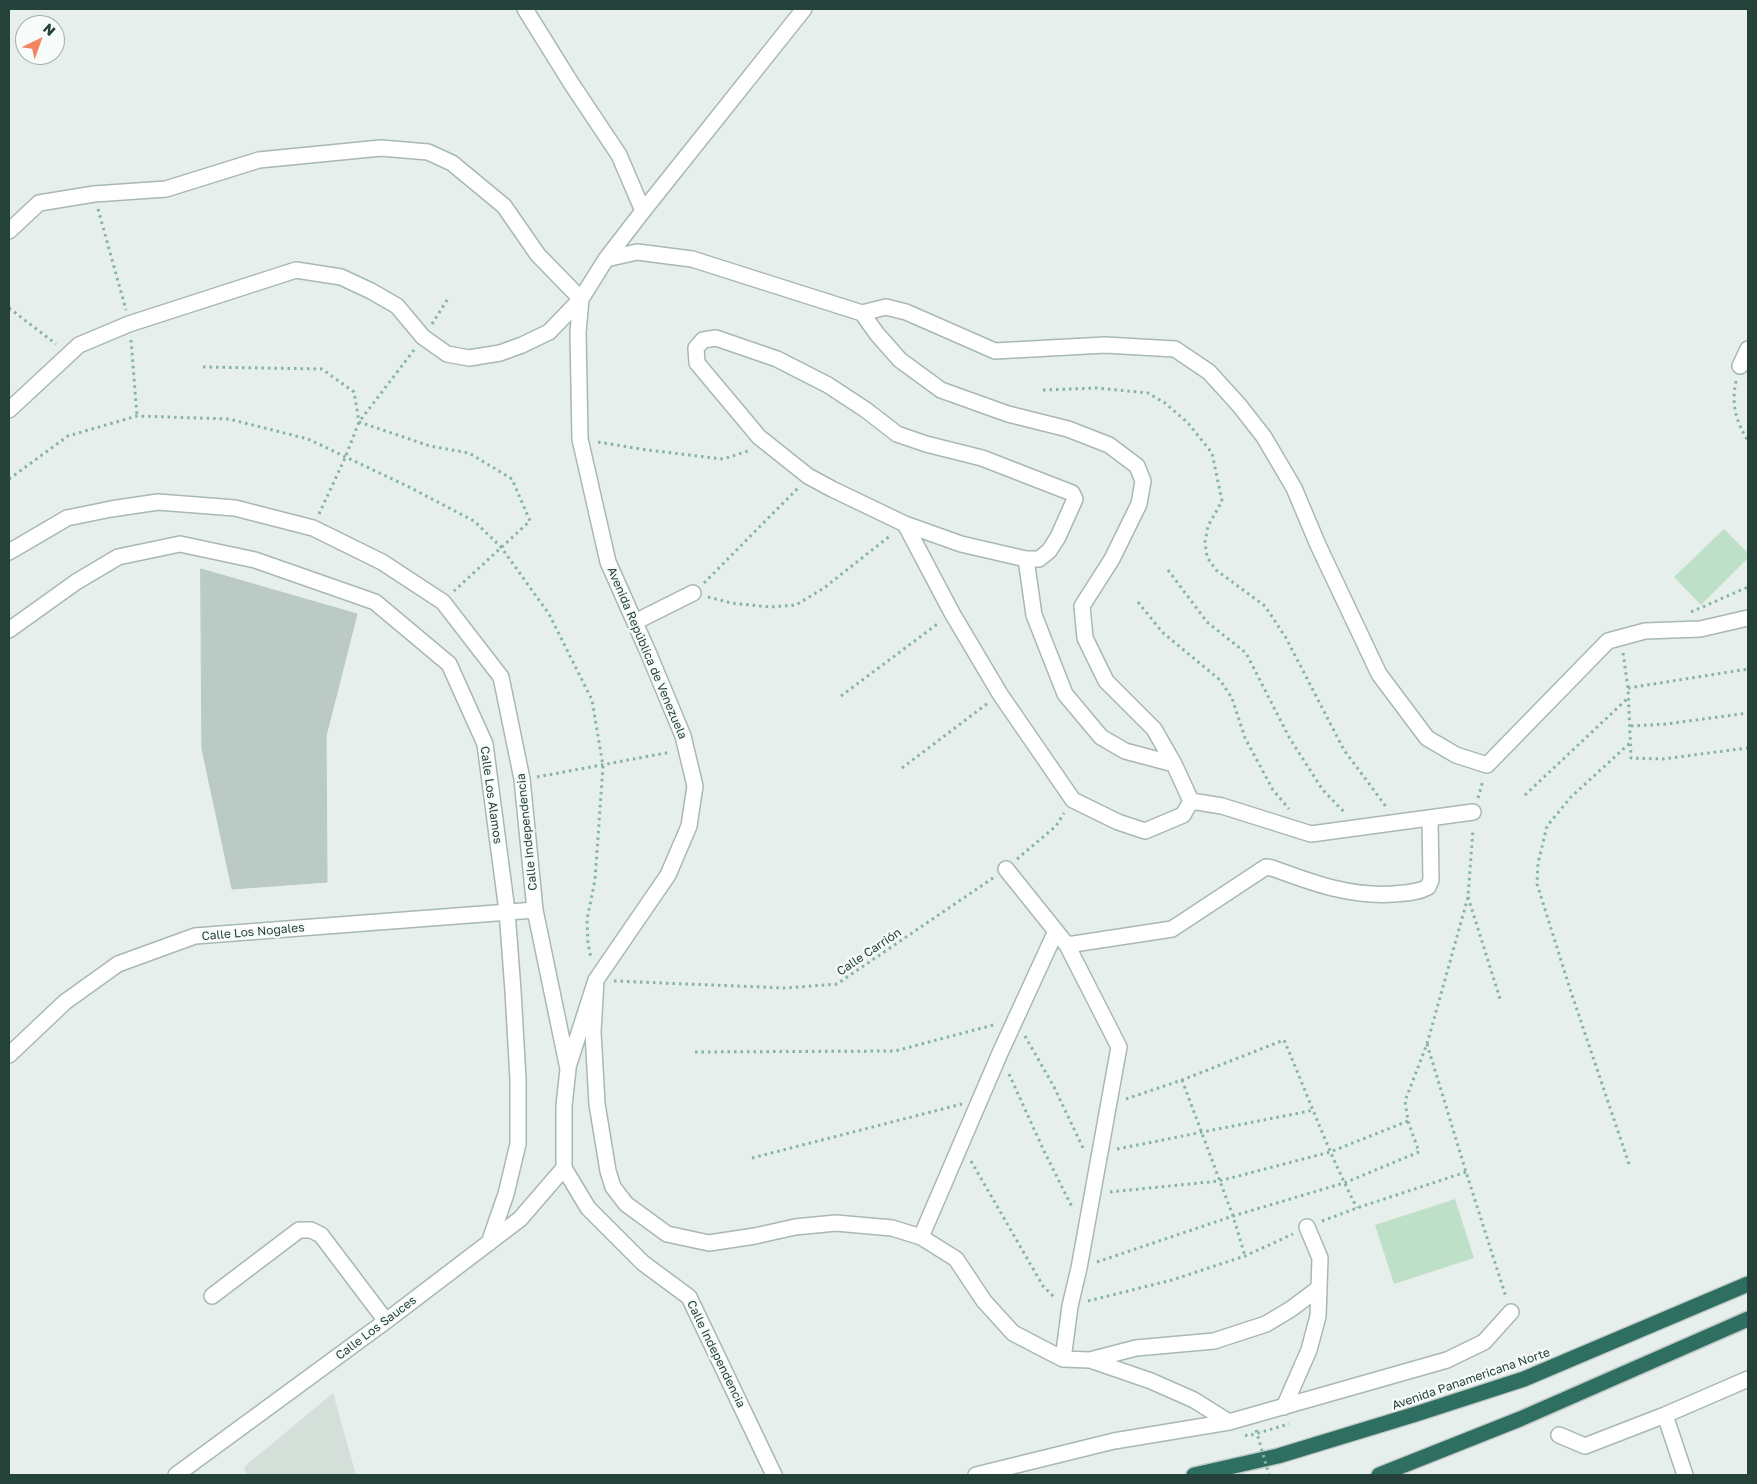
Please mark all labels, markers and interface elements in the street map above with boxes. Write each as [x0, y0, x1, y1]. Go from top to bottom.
north arrow [15, 15, 65, 65]
text: N [40, 19, 59, 39]
street label: Avenida República de Venezuela [604, 565, 690, 741]
street label: Calle Los Alamos [477, 745, 505, 845]
street label: Calle Independencia [514, 773, 540, 891]
street label: Calle Los Nogales [201, 920, 305, 944]
street label: Calle Carrión [834, 925, 904, 979]
street label: Calle Los Sauces [333, 1293, 419, 1363]
street label: Calle Independencia [684, 1298, 748, 1410]
street label: Avenida Panamericana Norte [1390, 1345, 1552, 1413]

